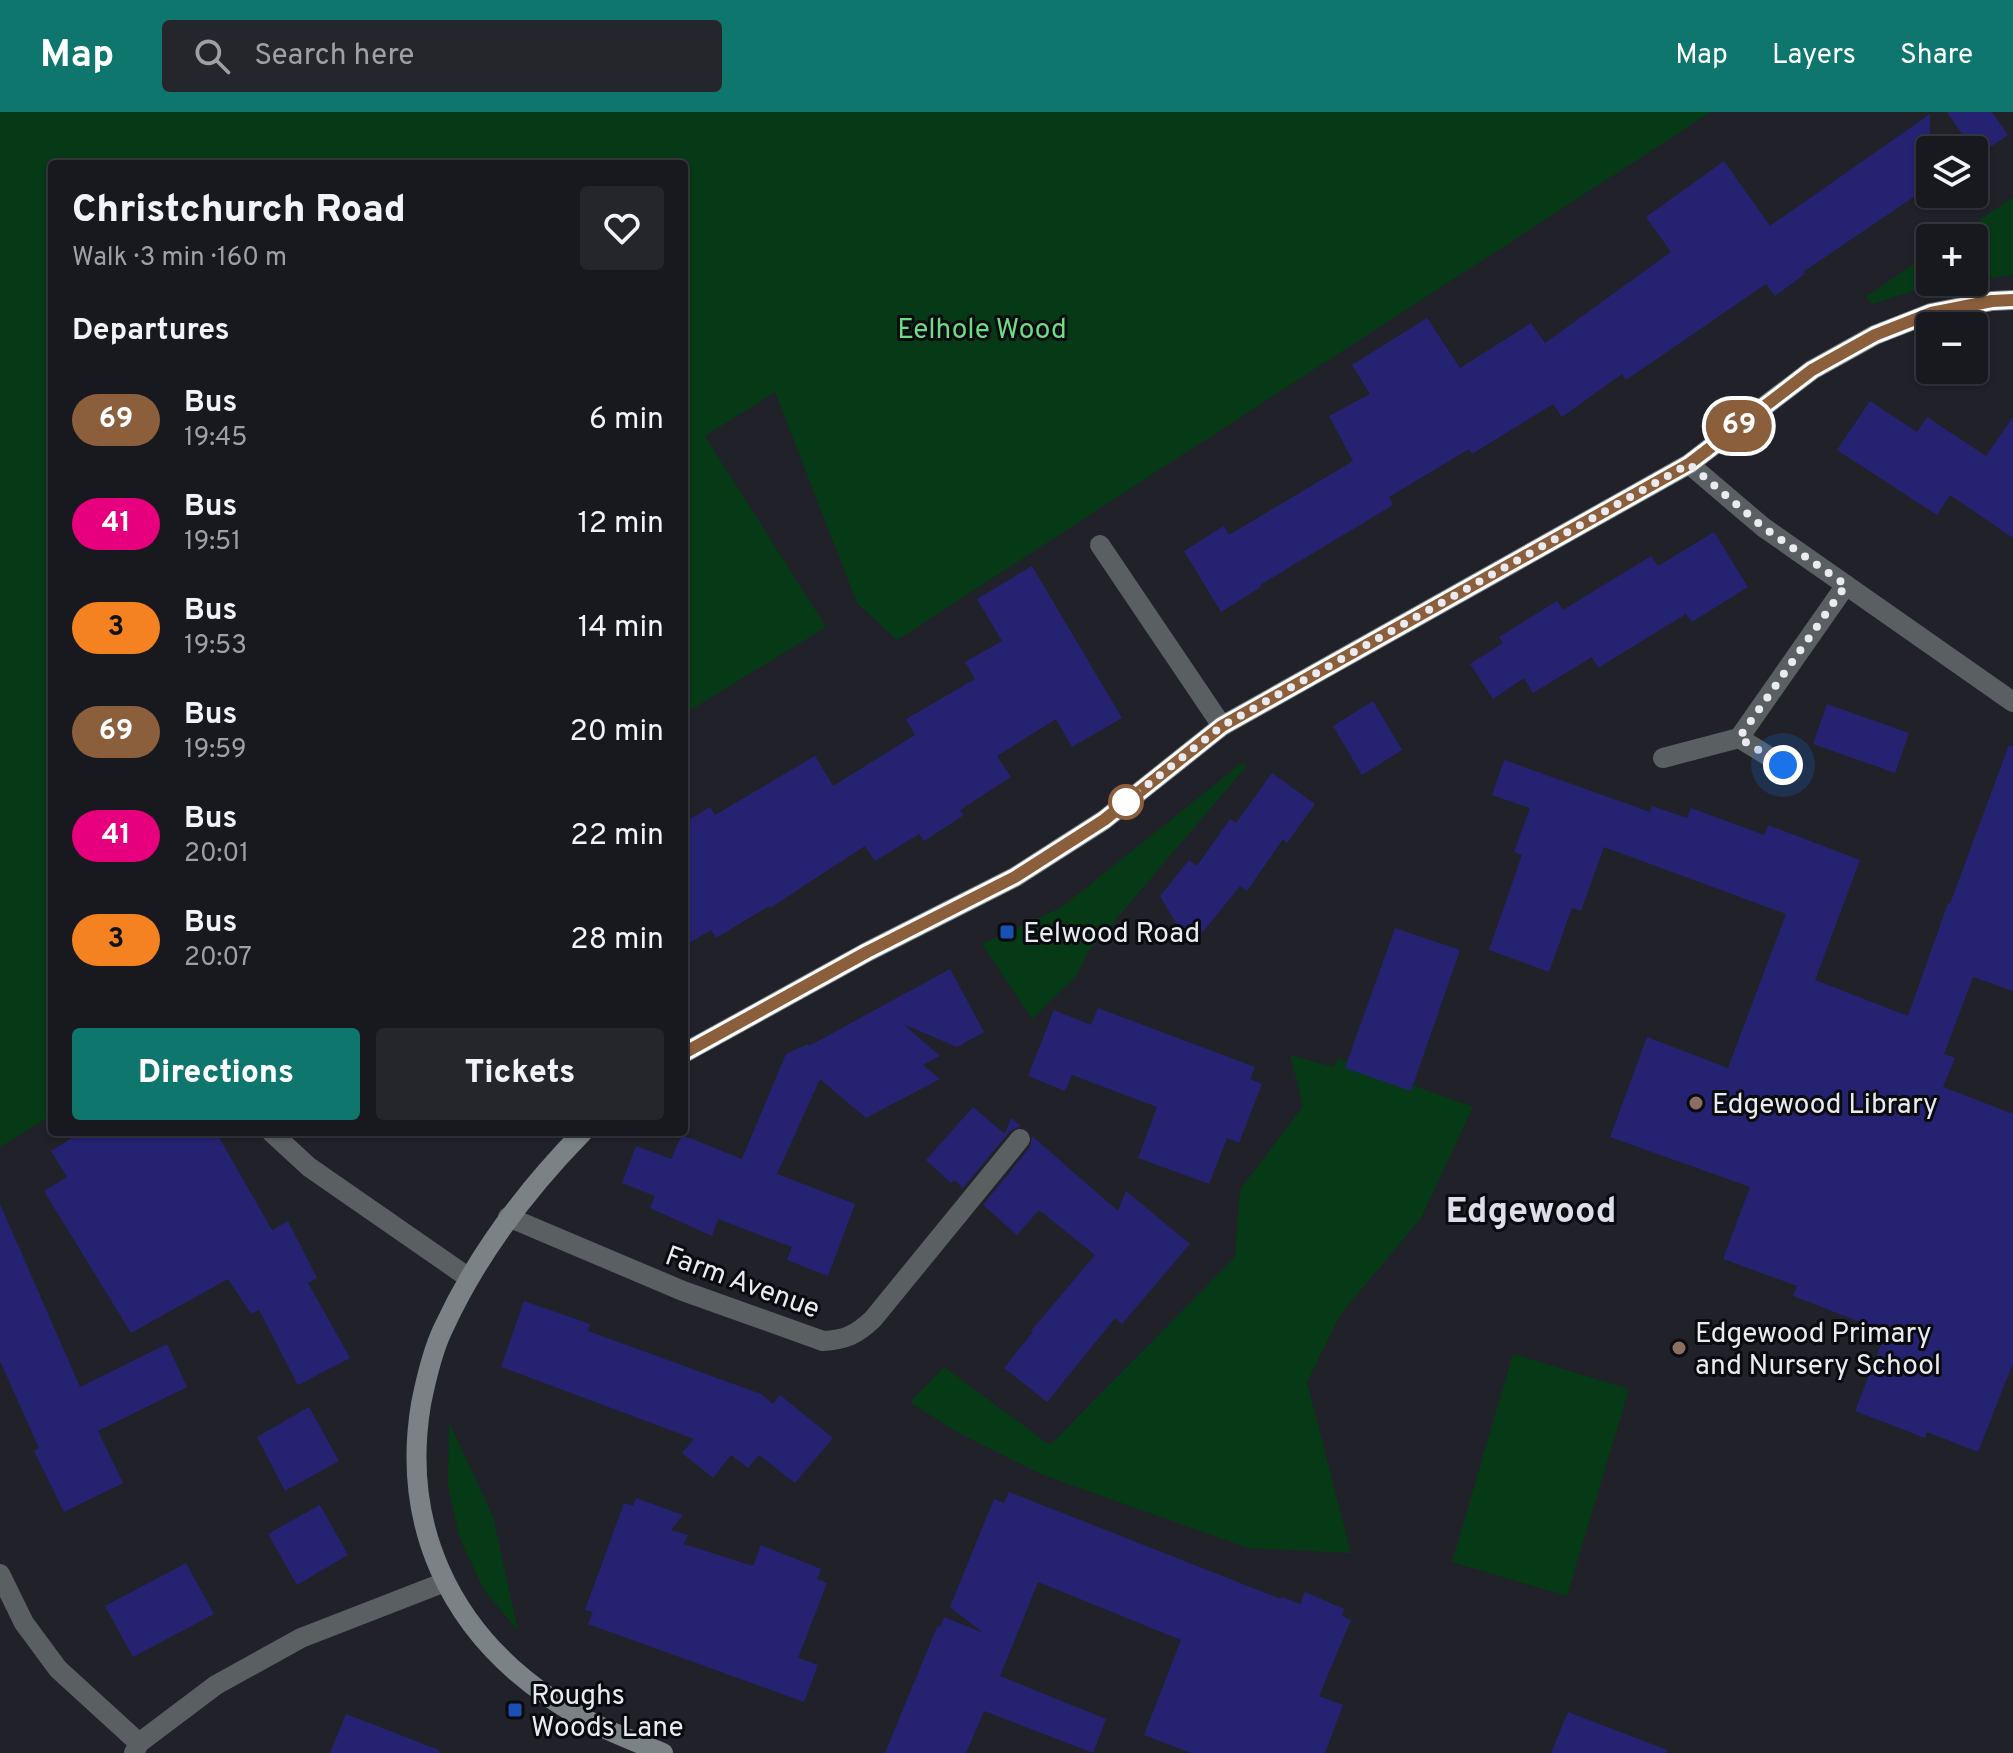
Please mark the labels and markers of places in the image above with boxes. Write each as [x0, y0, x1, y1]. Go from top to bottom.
unlabelled marker [1109, 785, 1143, 819]
place label: Eelwood Road [1023, 917, 1200, 953]
marker: Eelwood Road [998, 923, 1016, 941]
place label: Edgewood Library [1712, 1088, 1938, 1124]
marker: Edgewood Library [1687, 1094, 1705, 1112]
place label: Edgewood Primary and Nursery School [1695, 1317, 1941, 1385]
marker: Edgewood Primary and Nursery School [1670, 1339, 1688, 1357]
place label: Roughs Woods Lane [531, 1679, 684, 1747]
marker: Roughs Woods Lane [506, 1701, 524, 1719]

